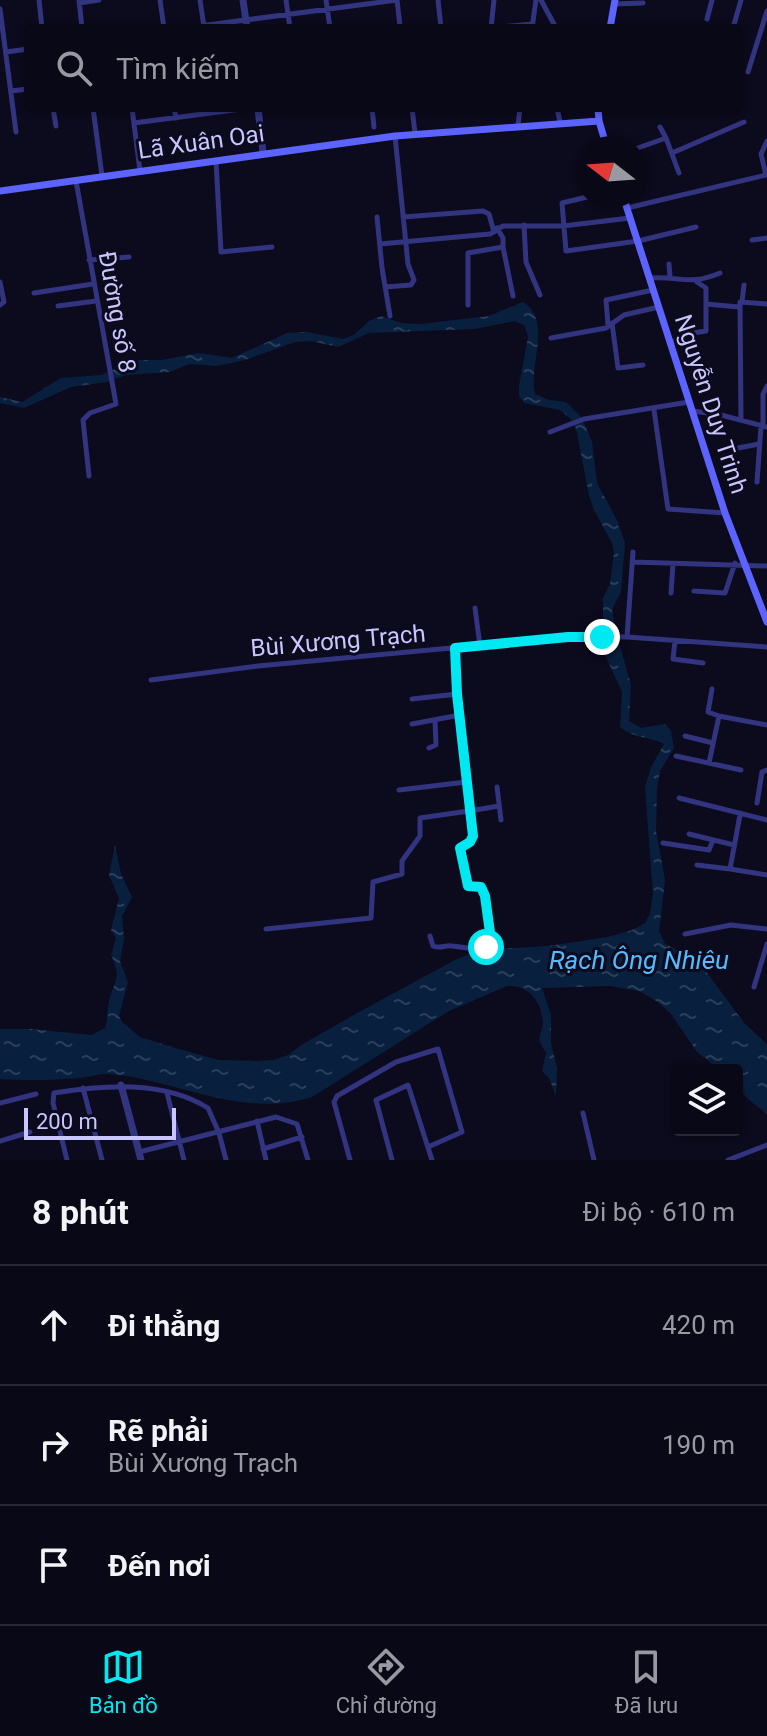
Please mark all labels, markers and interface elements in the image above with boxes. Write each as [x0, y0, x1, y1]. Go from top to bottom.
search box [24, 24, 743, 112]
icon: search [52, 46, 96, 90]
text: Tìm kiếm [116, 51, 240, 86]
street label: Lã Xuân Oai [136, 119, 266, 165]
north arrow [575, 136, 647, 208]
street label: Đường số 8 [93, 249, 141, 375]
street label: Nguyễn Duy Trinh [669, 311, 753, 497]
street label: Bùi Xương Trạch [249, 619, 427, 663]
route end [584, 619, 620, 655]
route start [468, 929, 504, 965]
water label: Rạch Ông Nhiêu [549, 945, 729, 975]
map controls [671, 1064, 743, 1136]
button: layers [671, 1064, 743, 1136]
scale bar [24, 1104, 176, 1140]
text: 200 m [36, 1109, 98, 1134]
text: 8 phút [32, 1192, 129, 1232]
text: Đi bộ · 610 m [583, 1197, 735, 1227]
icon: ahead [32, 1303, 76, 1347]
text: Đi thẳng [108, 1308, 220, 1343]
text: 420 m [662, 1310, 735, 1340]
text: Rẽ phải [108, 1413, 209, 1448]
icon: right [32, 1423, 76, 1467]
text: 190 m [662, 1430, 735, 1460]
text: Bùi Xương Trạch [108, 1448, 298, 1478]
icon: arrive [32, 1543, 76, 1587]
text: Đến nơi [108, 1548, 211, 1583]
tab: Bản đồ [89, 1645, 158, 1718]
tab: Chỉ đường [336, 1645, 437, 1718]
tab: Đã lưu [615, 1645, 678, 1718]

